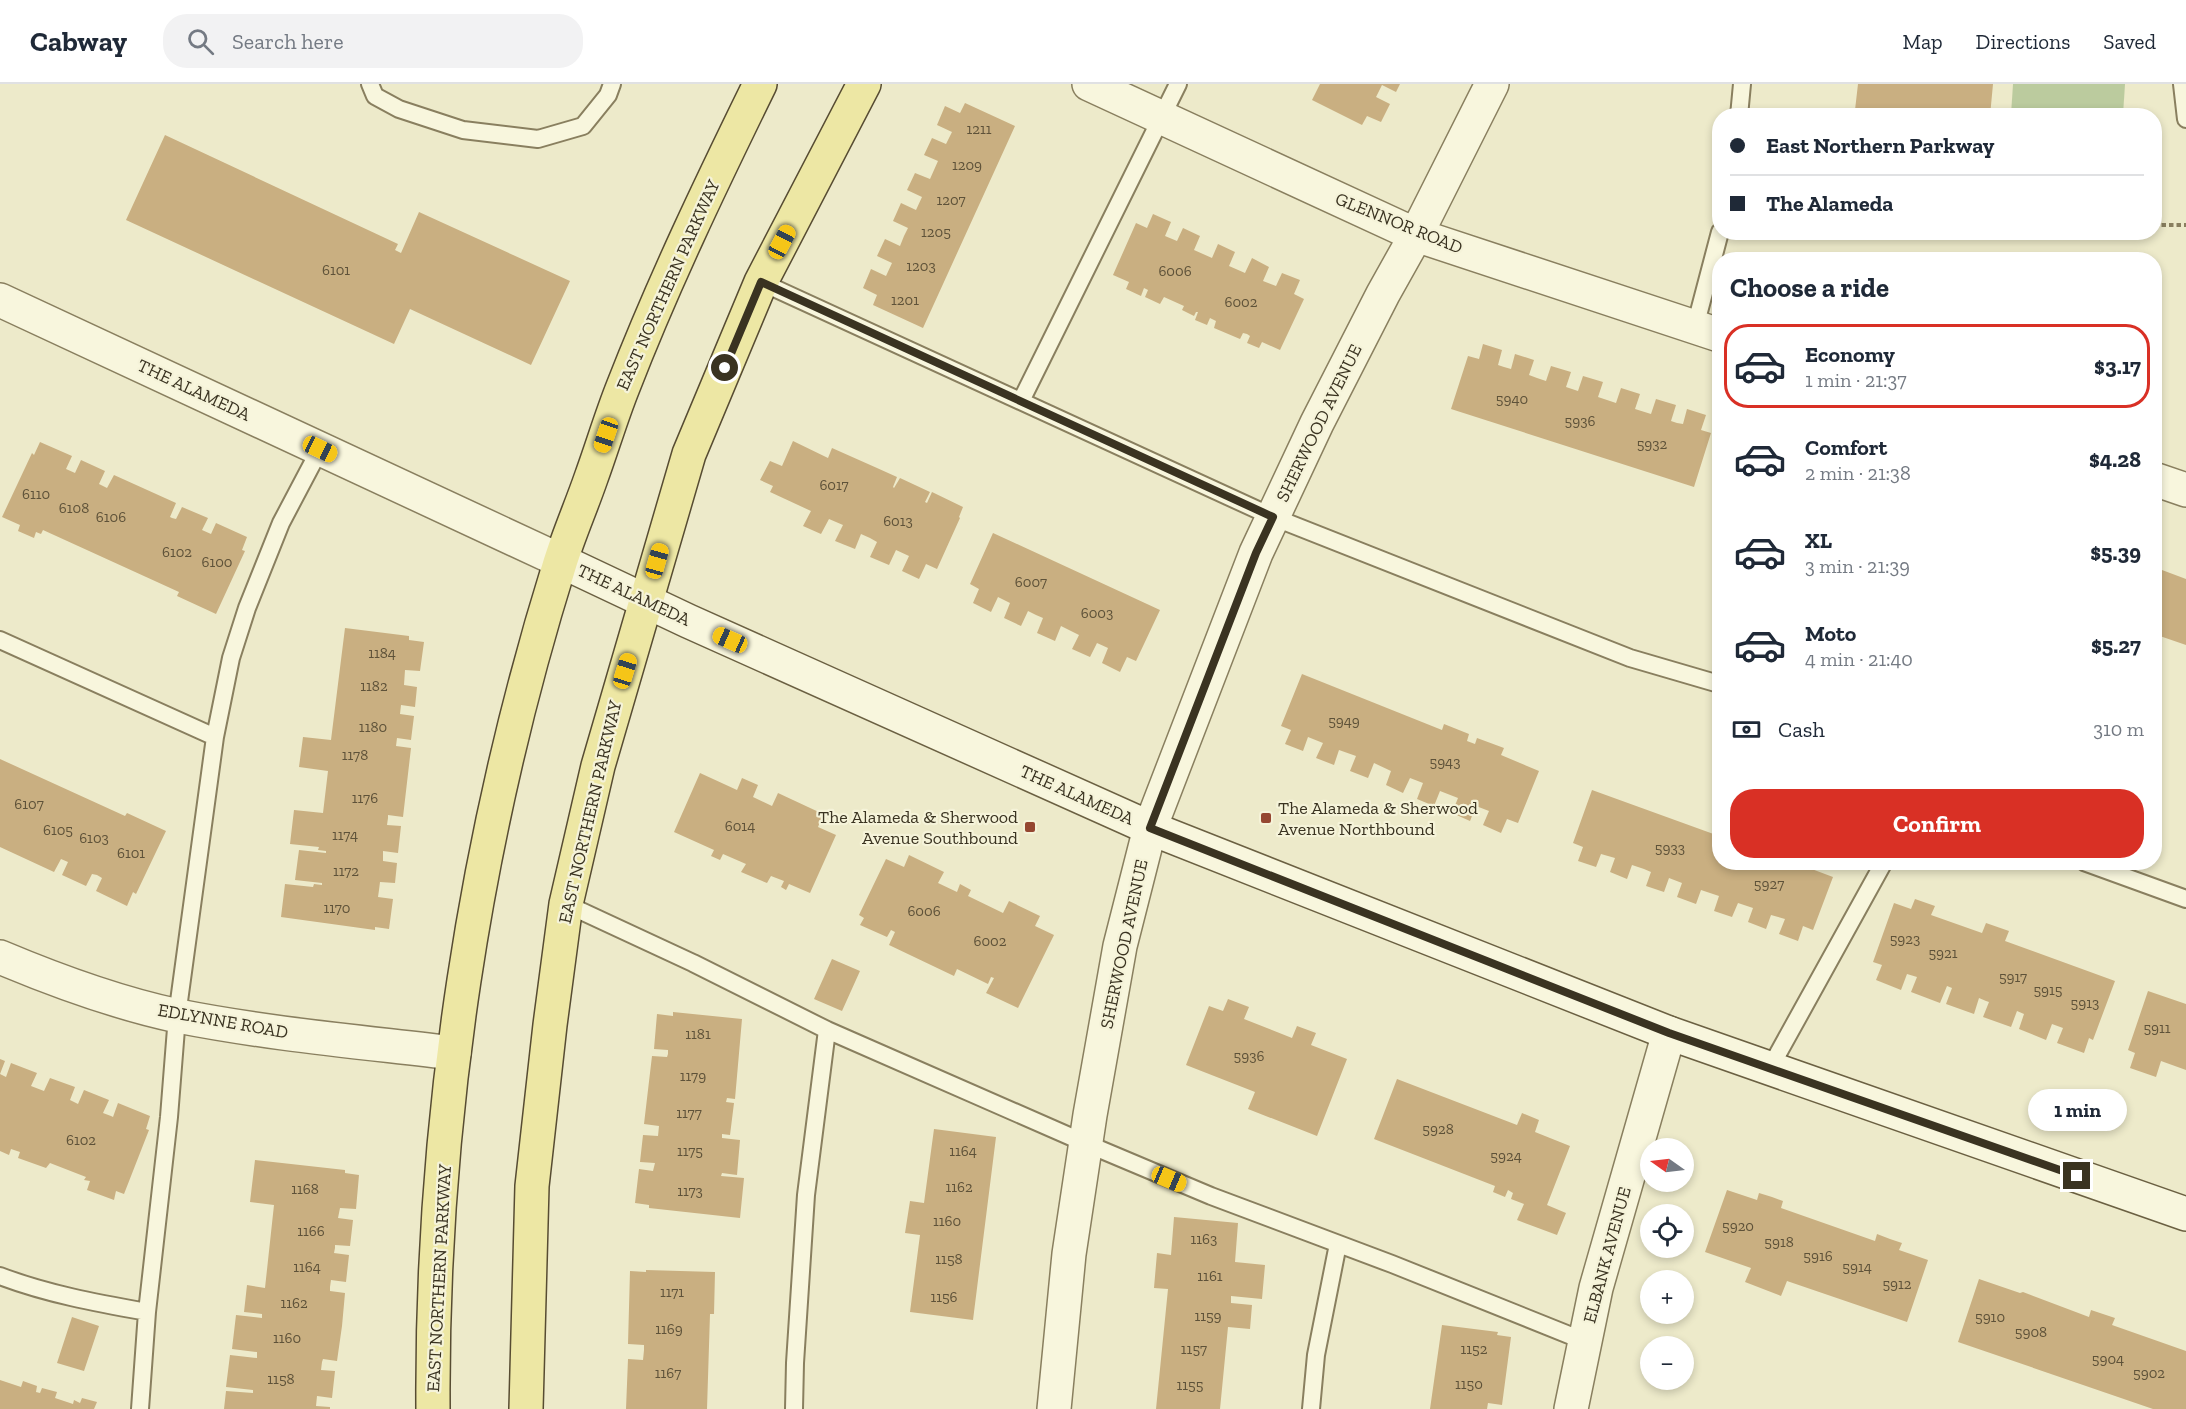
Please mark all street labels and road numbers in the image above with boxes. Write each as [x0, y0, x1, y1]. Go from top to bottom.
street label: EAST NORTHERN PARKWAY [612, 176, 724, 394]
street label: GLENNOR ROAD [1332, 187, 1466, 259]
street label: SHERWOOD AVENUE [1271, 341, 1367, 505]
street label: THE ALAMEDA [134, 354, 254, 426]
street label: THE ALAMEDA [574, 559, 694, 631]
street label: EAST NORTHERN PARKWAY [554, 698, 626, 926]
street label: THE ALAMEDA [1017, 760, 1138, 830]
street label: SHERWOOD AVENUE [1095, 857, 1153, 1031]
street label: EDLYNNE ROAD [156, 999, 290, 1043]
street label: EAST NORTHERN PARKWAY [422, 1163, 456, 1393]
street label: ELBANK AVENUE [1578, 1184, 1636, 1326]

